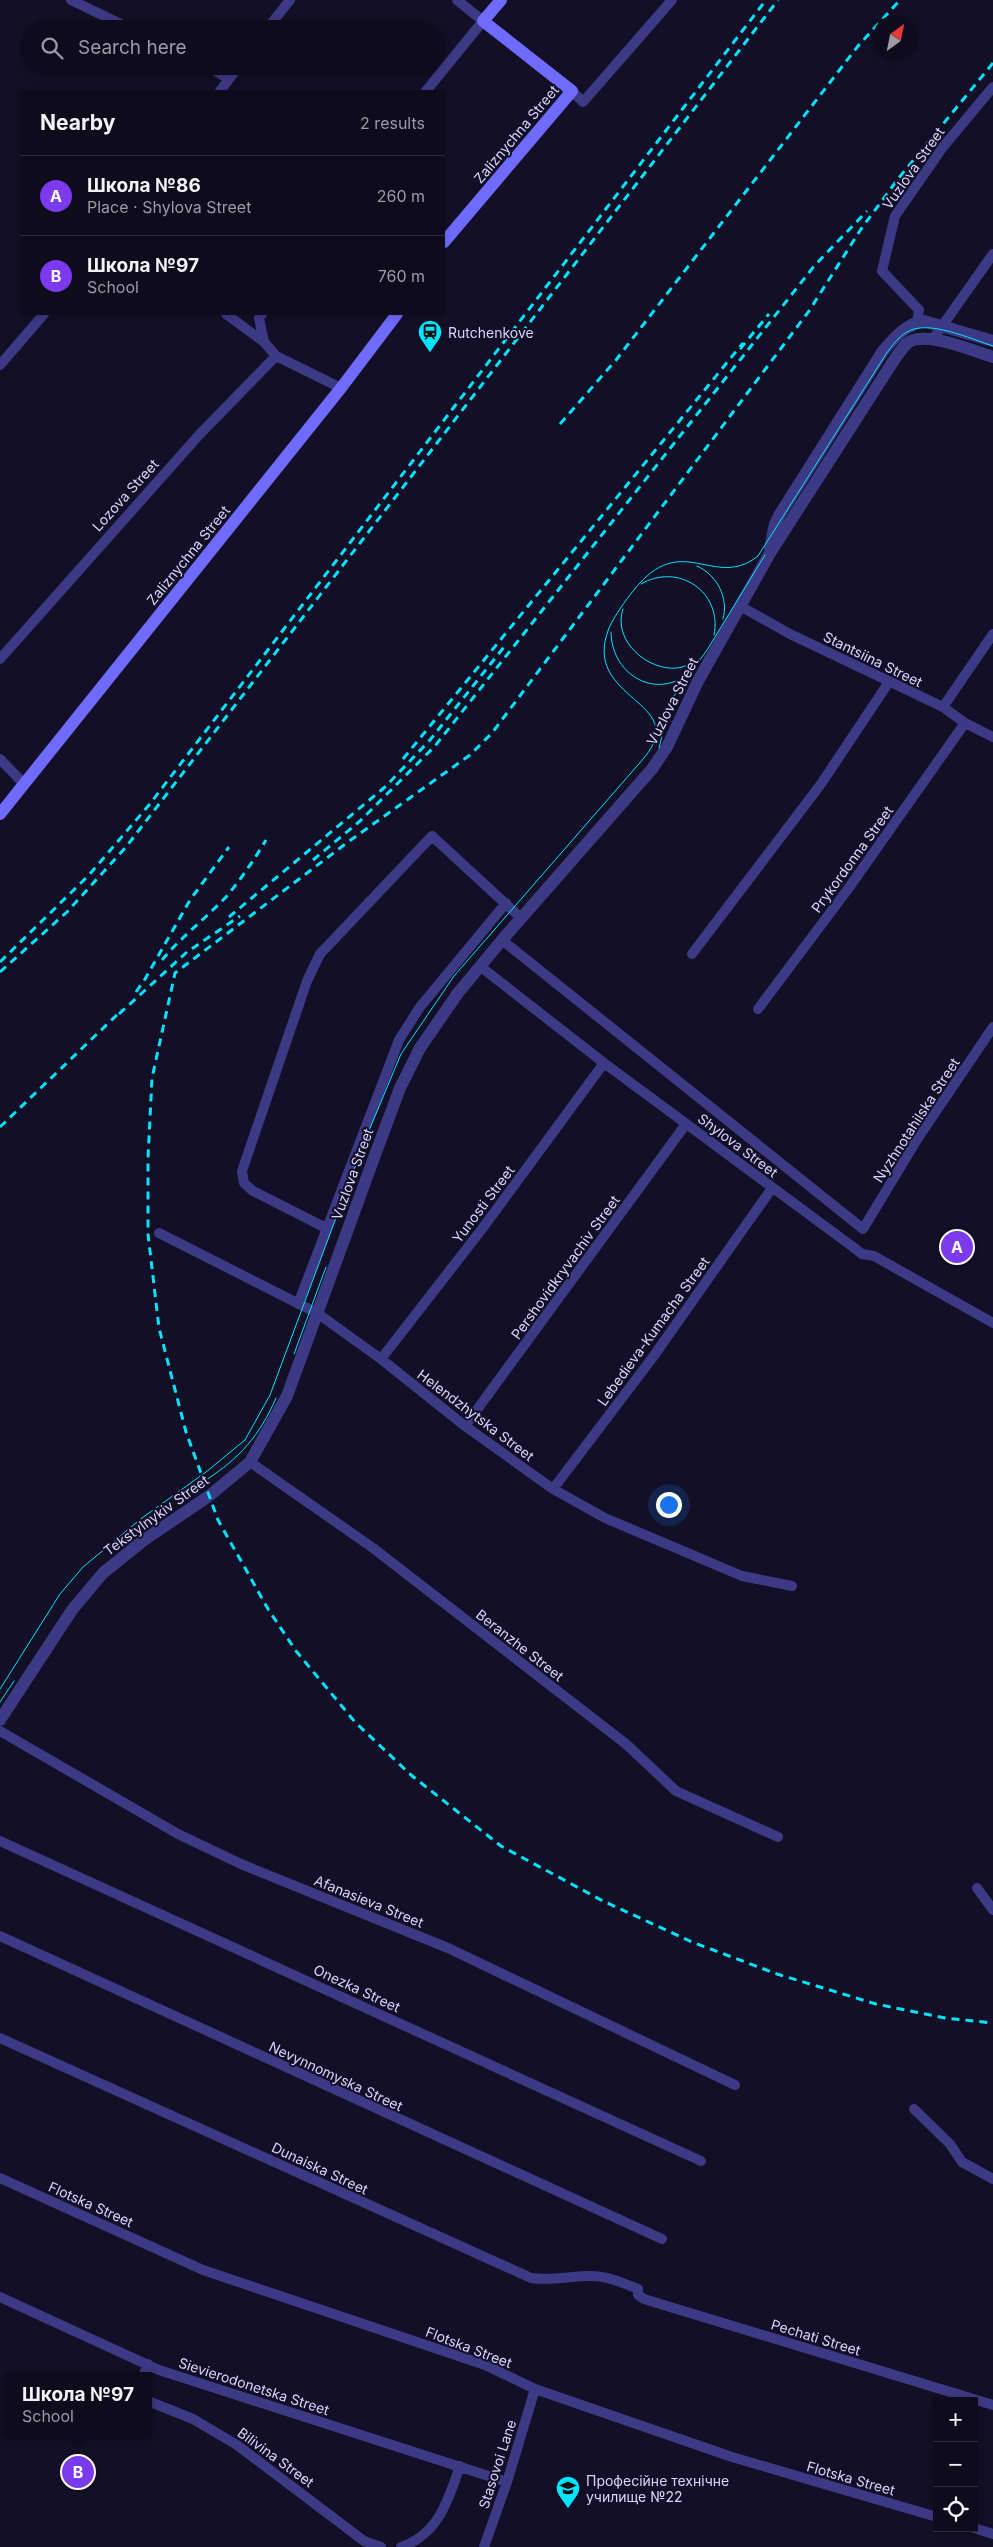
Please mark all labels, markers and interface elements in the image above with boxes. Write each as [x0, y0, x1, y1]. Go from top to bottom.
north arrow [873, 15, 918, 60]
search box [20, 20, 445, 75]
icon: search [38, 34, 66, 62]
text: Search here [78, 36, 187, 59]
street label: Zaliznychna Street [470, 81, 562, 186]
text: Nearby [40, 110, 115, 135]
text: 2 results [360, 113, 425, 133]
street label: Vuzlova Street [878, 123, 948, 212]
text: Школа №86 [87, 174, 201, 197]
text: A [50, 186, 62, 206]
text: 260 m [377, 186, 425, 206]
text: Place · Shylova Street [87, 197, 251, 217]
text: Школа №97 [87, 254, 199, 277]
text: B [51, 266, 61, 286]
text: 760 m [378, 266, 425, 286]
text: School [87, 277, 139, 297]
station icon: Rutchenkove [417, 319, 443, 353]
place label: Rutchenkove [448, 324, 534, 341]
street label: Lozova Street [88, 455, 162, 534]
street label: Zaliznychna Street [143, 502, 233, 608]
street label: Stantsiina Street [821, 628, 926, 690]
street label: Vuzlova Street [643, 654, 702, 748]
street label: Prykordonna Street [808, 802, 897, 916]
street label: Nyzhnotahilska Street [869, 1054, 963, 1185]
street label: Shylova Street [695, 1109, 782, 1181]
street label: Vuzlova Street [328, 1125, 377, 1222]
street label: Yunosti Street [448, 1162, 518, 1246]
street label: Pershovidkryvachiv Street [507, 1191, 623, 1342]
pin: A [941, 1228, 973, 1266]
street label: Lebedieva-Kumacha Street [593, 1253, 713, 1409]
street label: Helendzhytska Street [414, 1366, 538, 1465]
street label: Tekstylnykiv Street [100, 1471, 212, 1559]
your location [656, 1492, 682, 1518]
street label: Beranzhe Street [473, 1606, 567, 1685]
street label: Afanasieva Street [312, 1871, 427, 1931]
street label: Onezka Street [311, 1961, 403, 2016]
street label: Nevynnomyska Street [267, 2038, 406, 2115]
street label: Dunaiska Street [269, 2138, 371, 2198]
street label: Flotska Street [46, 2178, 136, 2230]
street label: Pechati Street [769, 2315, 863, 2359]
street label: Flotska Street [424, 2323, 515, 2371]
street label: Sievierodonetska Street [177, 2354, 332, 2419]
popup [4, 2372, 152, 2437]
text: Школа №97 [22, 2383, 134, 2406]
map controls [933, 2397, 978, 2532]
button: + [933, 2397, 978, 2442]
text: School [22, 2406, 74, 2426]
street label: Stasovoi Lane [475, 2417, 519, 2511]
street label: Bilivina Street [235, 2424, 318, 2491]
button: − [933, 2442, 978, 2487]
pin: B [62, 2453, 94, 2491]
street label: Flotska Street [805, 2457, 897, 2499]
place label: Професійне технічне училище №22 [586, 2472, 729, 2505]
school or university icon: Професійне технічне училище №22 [555, 2475, 581, 2509]
button: locate [933, 2487, 978, 2532]

